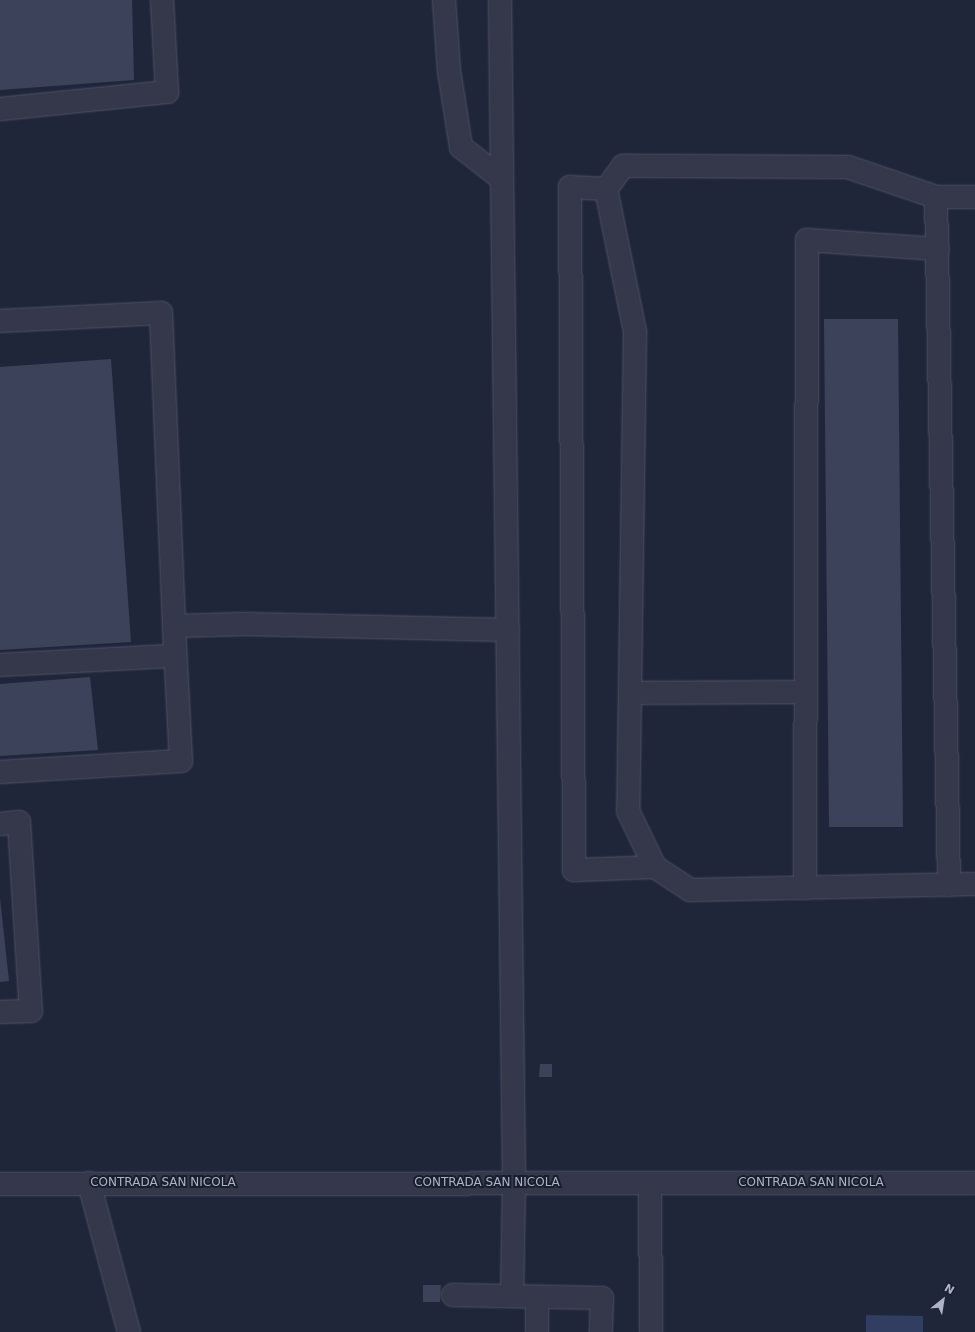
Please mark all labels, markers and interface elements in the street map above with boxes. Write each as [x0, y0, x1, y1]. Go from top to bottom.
street label: CONTRADA SAN NICOLA [90, 1176, 236, 1190]
street label: CONTRADA SAN NICOLA [414, 1176, 560, 1190]
street label: CONTRADA SAN NICOLA [738, 1176, 884, 1190]
north arrow [923, 1280, 963, 1320]
text: N [942, 1281, 956, 1297]

